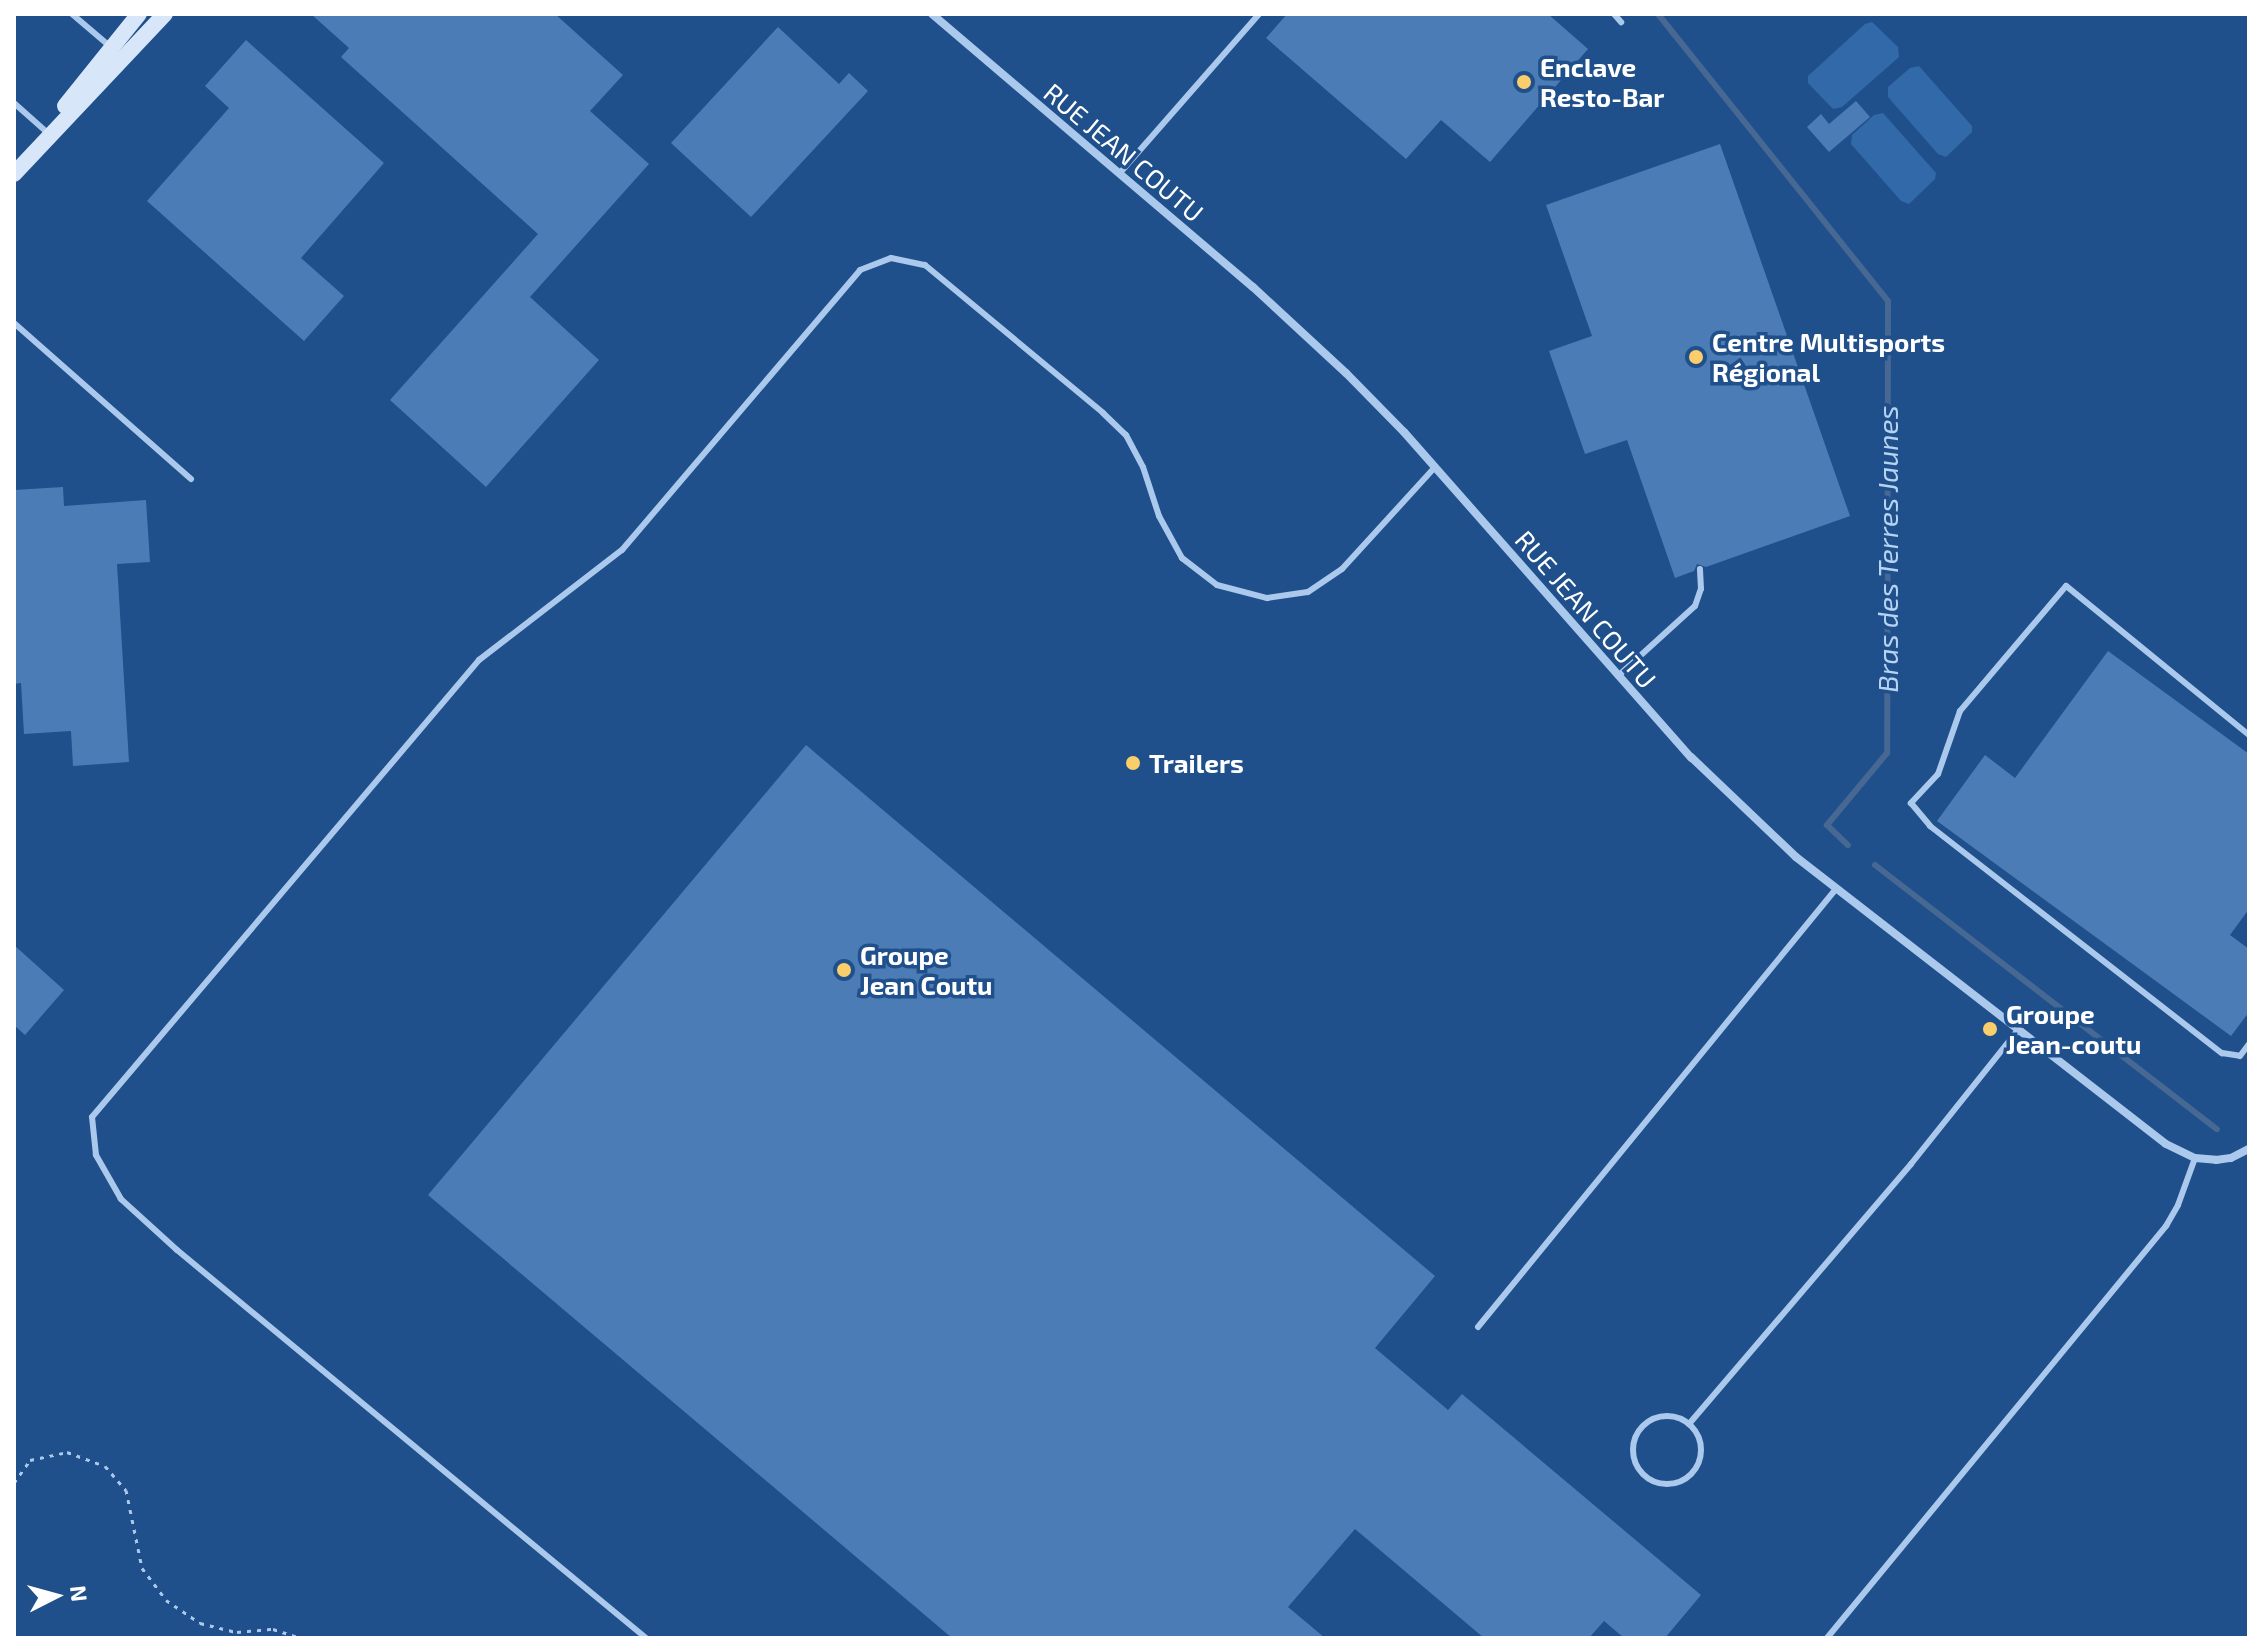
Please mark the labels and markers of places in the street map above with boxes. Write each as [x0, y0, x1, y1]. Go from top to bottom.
place label: Enclave Resto-Bar [1540, 51, 1664, 112]
marker: Enclave Resto-Bar [1515, 73, 1533, 91]
place label: Centre Multisports Régional [1712, 326, 1945, 388]
marker: Centre Multisports Régional [1687, 348, 1705, 366]
place label: Trailers [1149, 747, 1244, 779]
marker: Trailers [1124, 754, 1142, 772]
place label: Groupe Jean Coutu [860, 939, 993, 1000]
marker: Groupe Jean Coutu [835, 961, 853, 979]
place label: Groupe Jean-coutu [2006, 998, 2141, 1060]
marker: Groupe Jean-coutu [1981, 1020, 1999, 1038]

